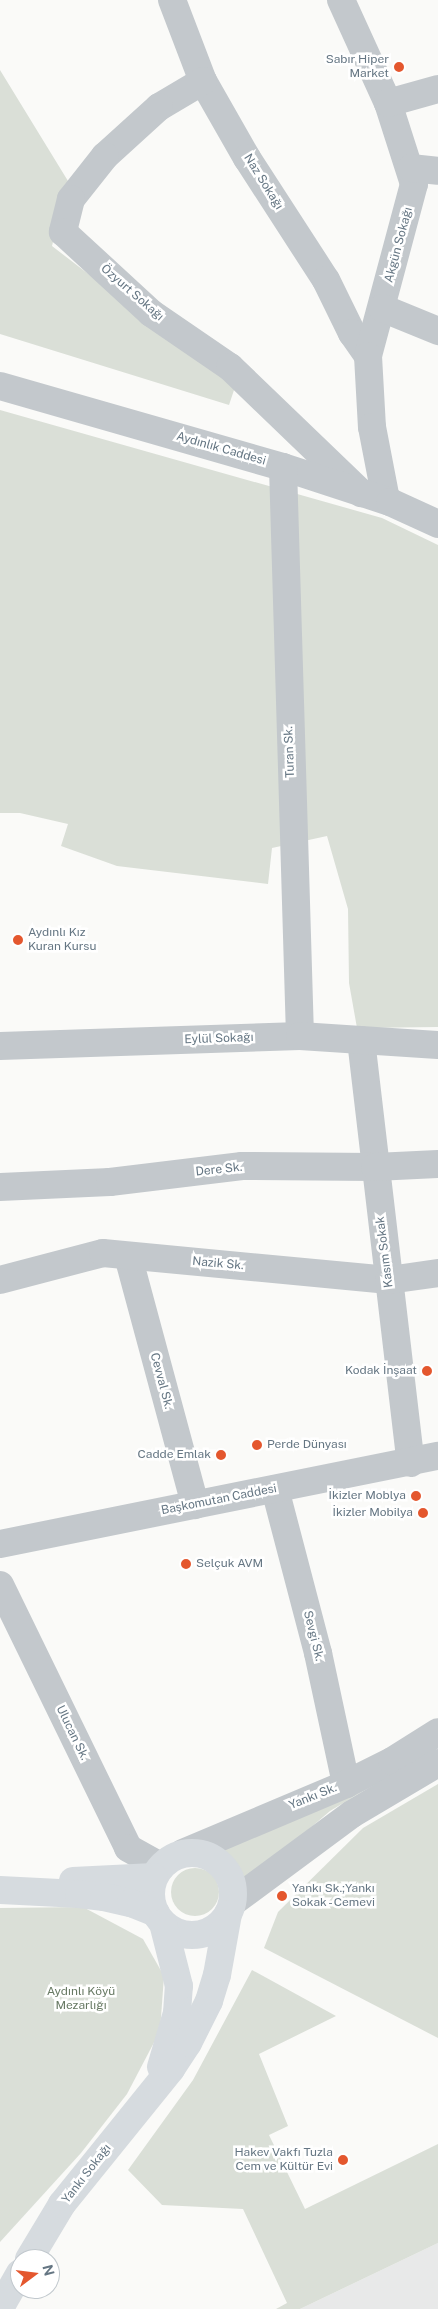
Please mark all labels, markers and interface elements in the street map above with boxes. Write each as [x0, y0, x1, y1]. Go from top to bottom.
place label: Sabır Hiper Market [326, 53, 389, 81]
marker: Sabır Hiper Market [393, 61, 405, 73]
street label: Naz Sokağı [240, 152, 286, 212]
street label: Akgün Sokağı [382, 206, 416, 284]
street label: Özyurt Sokağı [98, 262, 166, 324]
street label: Aydınlık Caddesi [175, 429, 267, 469]
street label: Turan Sk. [282, 726, 298, 778]
place label: Aydınlı Kız Kuran Kursu [28, 926, 96, 954]
marker: Aydınlı Kız Kuran Kursu [12, 934, 24, 946]
street label: Eylül Sokağı [184, 1031, 254, 1047]
street label: Dere Sk. [195, 1160, 243, 1180]
street label: Kasım Sokak [373, 1215, 397, 1289]
street label: Nazik Sk. [192, 1255, 244, 1273]
street label: Cevval Sk. [147, 1351, 175, 1411]
place label: Kodak İnşaat [345, 1364, 417, 1378]
marker: Kodak İnşaat [421, 1365, 433, 1377]
place label: Perde Dünyası [267, 1438, 347, 1452]
marker: Perde Dünyası [251, 1439, 263, 1451]
place label: Cadde Emlak [138, 1448, 211, 1462]
marker: Cadde Emlak [215, 1449, 227, 1461]
street label: Başkomutan Caddesi [160, 1482, 278, 1518]
place label: İkizler Moblya [329, 1489, 406, 1503]
marker: İkizler Moblya [410, 1490, 422, 1502]
place label: İkizler Mobilya [333, 1506, 413, 1520]
marker: İkizler Mobilya [417, 1507, 429, 1519]
place label: Selçuk AVM [196, 1557, 263, 1571]
marker: Selçuk AVM [180, 1558, 192, 1570]
street label: Sevgi Sk. [300, 1609, 326, 1663]
street label: Ulucan Sk. [53, 1703, 91, 1763]
street label: Yankı Sk. [287, 1781, 339, 1813]
place label: Yankı Sk.;Yankı Sokak - Cemevi [292, 1882, 378, 1910]
marker: Yankı Sk.;Yankı Sokak - Cemevi [276, 1890, 288, 1902]
park label: Aydınlı Köyü Mezarlığı [47, 1985, 115, 2013]
street label: Yankı Sokağı [59, 2142, 115, 2206]
place label: Hakev Vakfı Tuzla Cem ve Kültür Evi [234, 2146, 333, 2174]
marker: Hakev Vakfı Tuzla Cem ve Kültür Evi [337, 2154, 349, 2166]
north arrow [10, 2249, 60, 2299]
text: N [39, 2263, 58, 2278]

